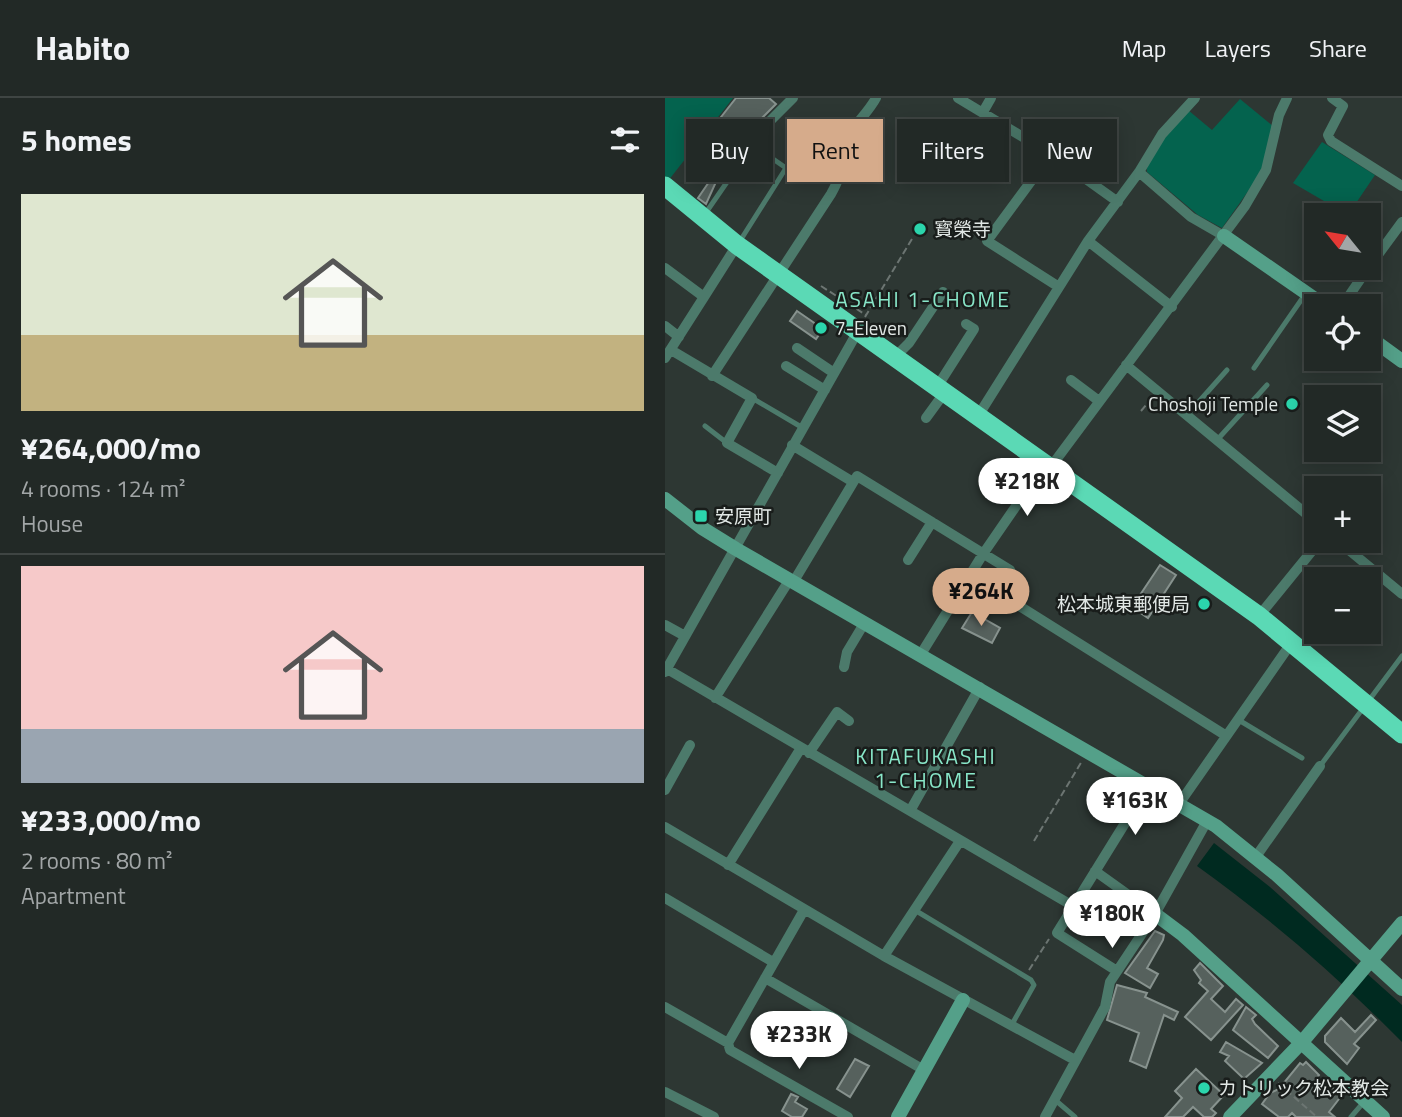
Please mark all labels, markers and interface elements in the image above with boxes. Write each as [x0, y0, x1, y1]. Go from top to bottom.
text: Habito [35, 23, 130, 73]
text: Map [1122, 30, 1167, 66]
text: Layers [1205, 30, 1271, 66]
text: Share [1309, 30, 1367, 66]
text: 5 homes [21, 117, 132, 163]
chip: Buy [686, 119, 773, 182]
chip: Rent [787, 119, 883, 182]
chip: Filters [897, 119, 1009, 182]
chip: New [1023, 119, 1117, 182]
icon: filters [606, 121, 644, 159]
north arrow [1304, 203, 1381, 280]
map controls [1304, 203, 1381, 644]
place label: 寳榮寺 [934, 214, 991, 243]
marker: 寳榮寺 [912, 221, 928, 237]
icon: home [270, 240, 396, 366]
district label: ASAHI 1-CHOME [835, 283, 1011, 315]
button: locate [1304, 294, 1381, 371]
place label: 7-Eleven [835, 313, 907, 342]
marker: 7-Eleven [813, 320, 829, 336]
button: layers [1304, 385, 1381, 462]
place label: Choshoji Temple [1148, 389, 1278, 418]
marker: Choshoji Temple [1284, 396, 1300, 412]
text: ¥264,000/mo [21, 425, 201, 471]
pin: ¥218K [978, 458, 1076, 518]
text: ¥218K [994, 463, 1060, 498]
text: 4 rooms · 124 m² [21, 471, 185, 506]
button: + [1304, 476, 1381, 553]
place label: 安原町 [715, 501, 772, 530]
text: House [21, 506, 83, 541]
marker: 安原町 [693, 508, 709, 524]
button: − [1304, 567, 1381, 644]
pin: ¥264K [932, 568, 1030, 628]
text: ¥264K [948, 573, 1014, 608]
place label: 松本城東郵便局 [1057, 589, 1190, 618]
marker: 松本城東郵便局 [1196, 596, 1212, 612]
icon: home [270, 612, 396, 738]
district label: KITAFUKASHI 1-CHOME [855, 740, 997, 796]
pin: ¥163K [1086, 778, 1184, 837]
text: ¥163K [1102, 782, 1168, 817]
text: ¥233,000/mo [21, 797, 201, 843]
text: 2 rooms · 80 m² [21, 843, 172, 878]
text: Apartment [21, 878, 126, 913]
pin: ¥180K [1063, 890, 1161, 950]
text: ¥180K [1079, 895, 1145, 930]
pin: ¥233K [750, 1012, 848, 1071]
text: ¥233K [766, 1016, 832, 1051]
place label: カトリック松本教会 [1218, 1073, 1389, 1102]
marker: カトリック松本教会 [1196, 1080, 1212, 1096]

